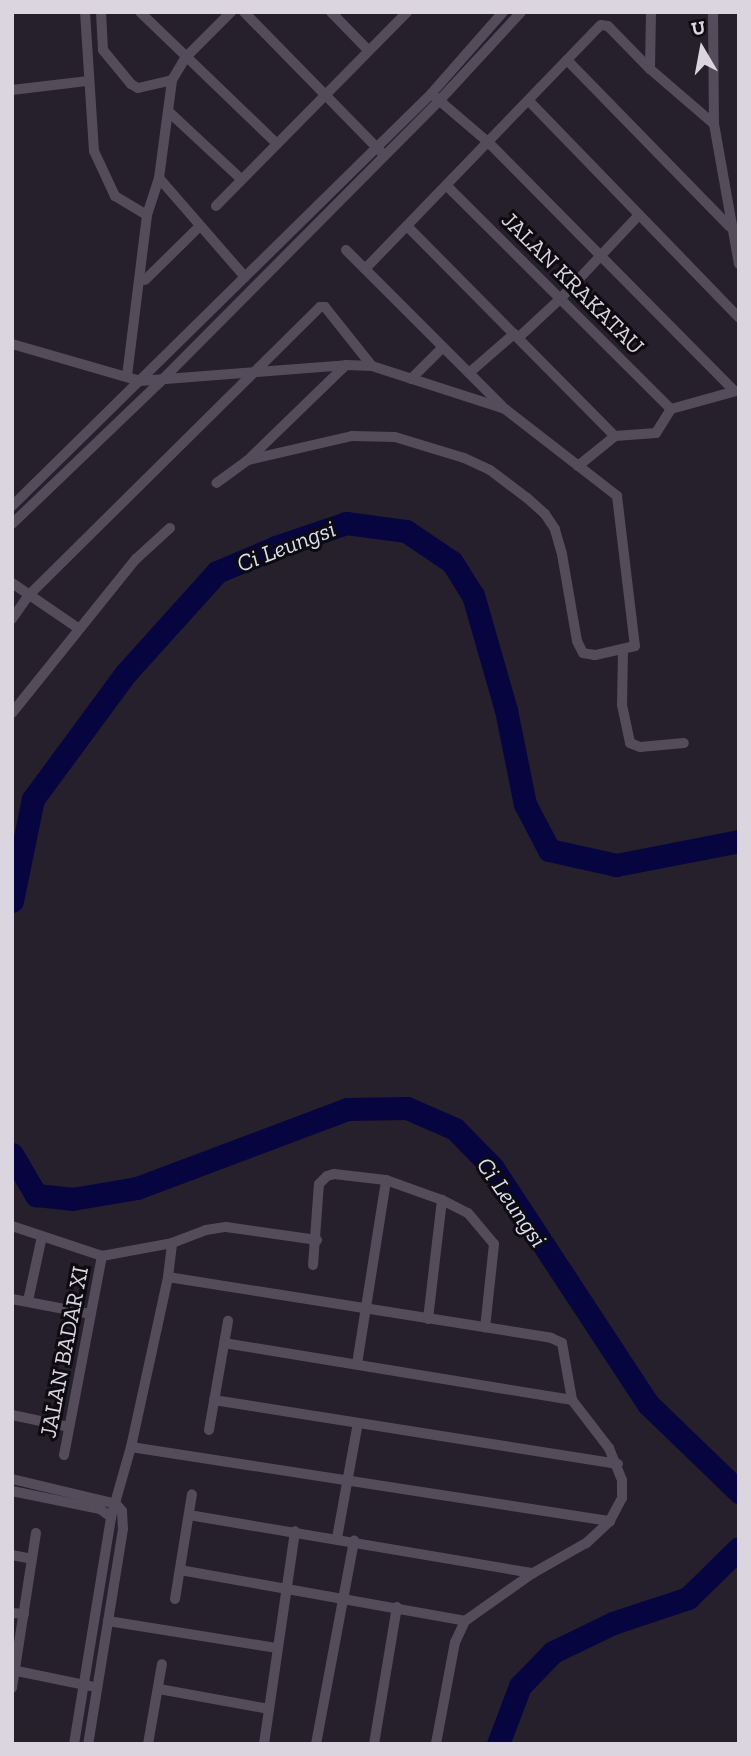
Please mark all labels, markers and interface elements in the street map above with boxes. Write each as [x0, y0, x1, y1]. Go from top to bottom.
north arrow [667, 14, 737, 84]
text: U [690, 15, 707, 40]
street label: JALAN KRAKATAU [496, 206, 650, 360]
water label: Ci Leungsi [233, 514, 339, 578]
water label: Ci Leungsi [471, 1151, 553, 1253]
street label: JALAN BADAR XI [34, 1264, 94, 1440]

